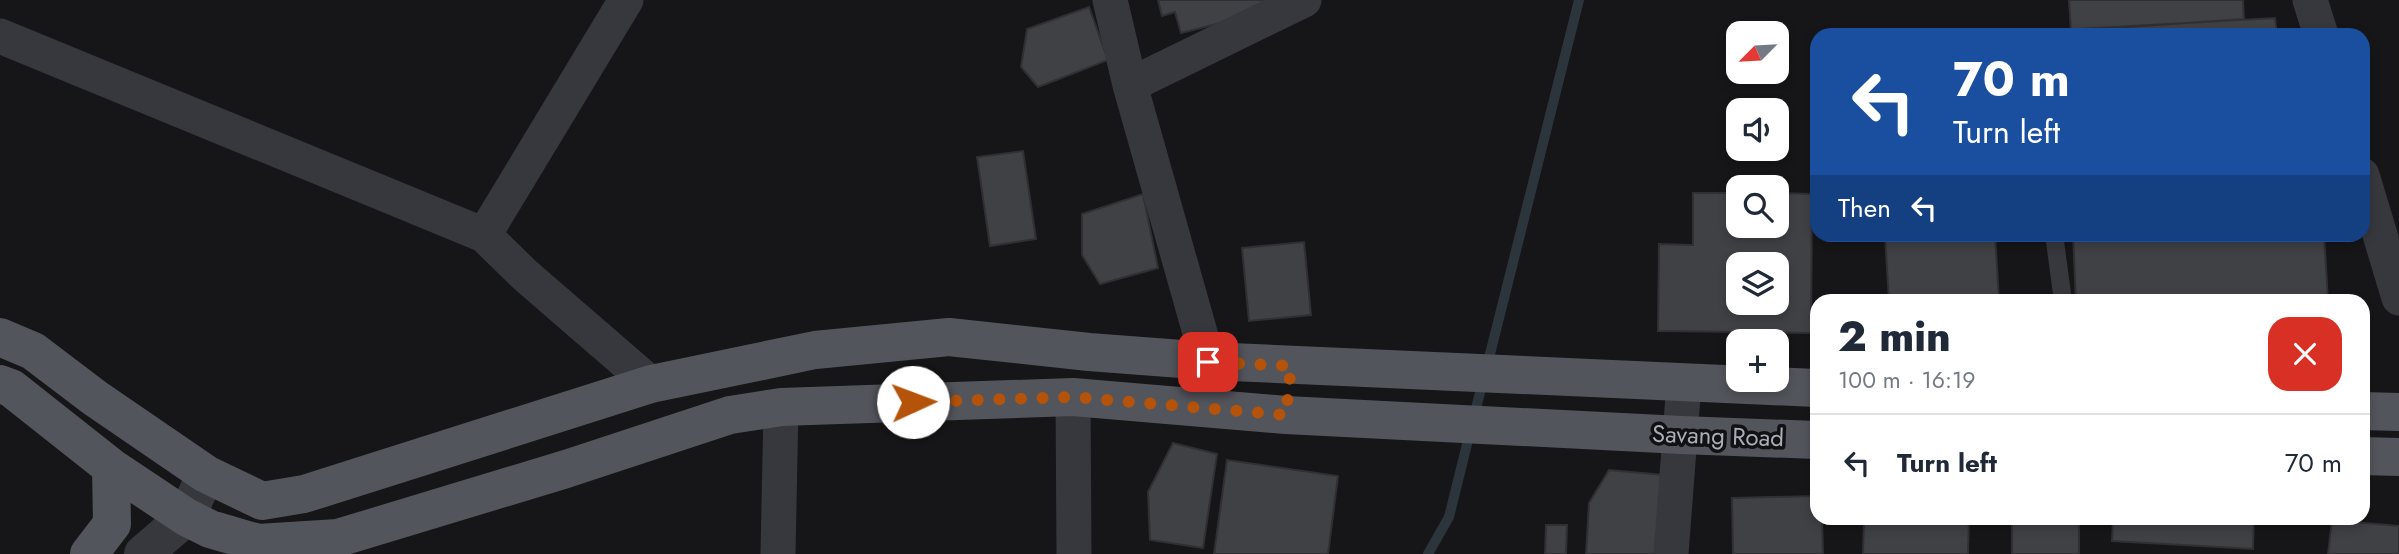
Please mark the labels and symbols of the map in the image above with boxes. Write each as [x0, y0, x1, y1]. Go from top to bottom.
north arrow [1726, 21, 1788, 84]
pin [1178, 332, 1238, 392]
position arrow [876, 365, 950, 439]
street label: Savang Road [1651, 416, 1785, 455]

